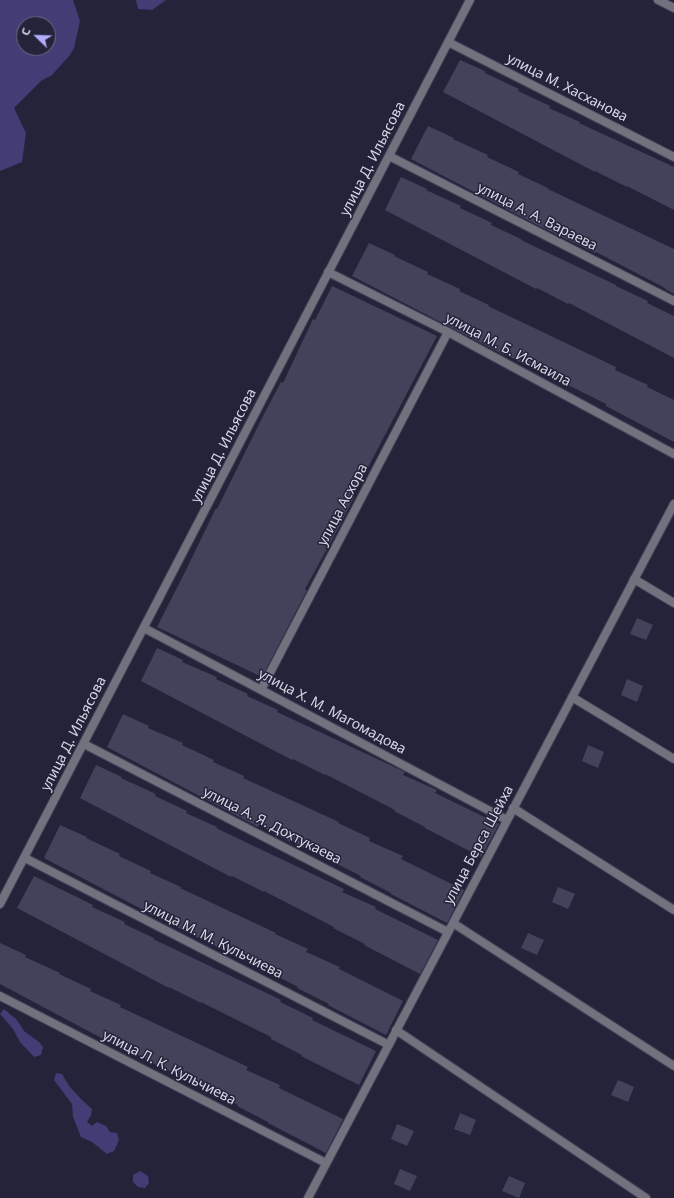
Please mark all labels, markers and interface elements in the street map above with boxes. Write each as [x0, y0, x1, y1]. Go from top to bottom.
north arrow [16, 16, 56, 56]
text: С [17, 25, 34, 38]
street label: улица М. Хасханова [504, 50, 630, 126]
street label: улица Д. Ильясова [337, 99, 409, 219]
street label: улица А. А. Вараева [474, 179, 600, 255]
street label: улица М. Б. Исмаила [442, 310, 574, 390]
street label: улица Д. Ильясова [188, 386, 260, 506]
street label: улица Асхора [314, 461, 372, 549]
street label: улица Х. М. Магомадова [255, 666, 409, 758]
street label: улица Д. Ильясова [38, 674, 110, 794]
street label: улица Берса Шейха [441, 783, 517, 907]
street label: улица А. Я. Дохтукаева [200, 784, 344, 868]
street label: улица М. М. Кульчиева [141, 898, 285, 982]
street label: улица Л. К. Кульчиева [100, 1027, 238, 1109]

